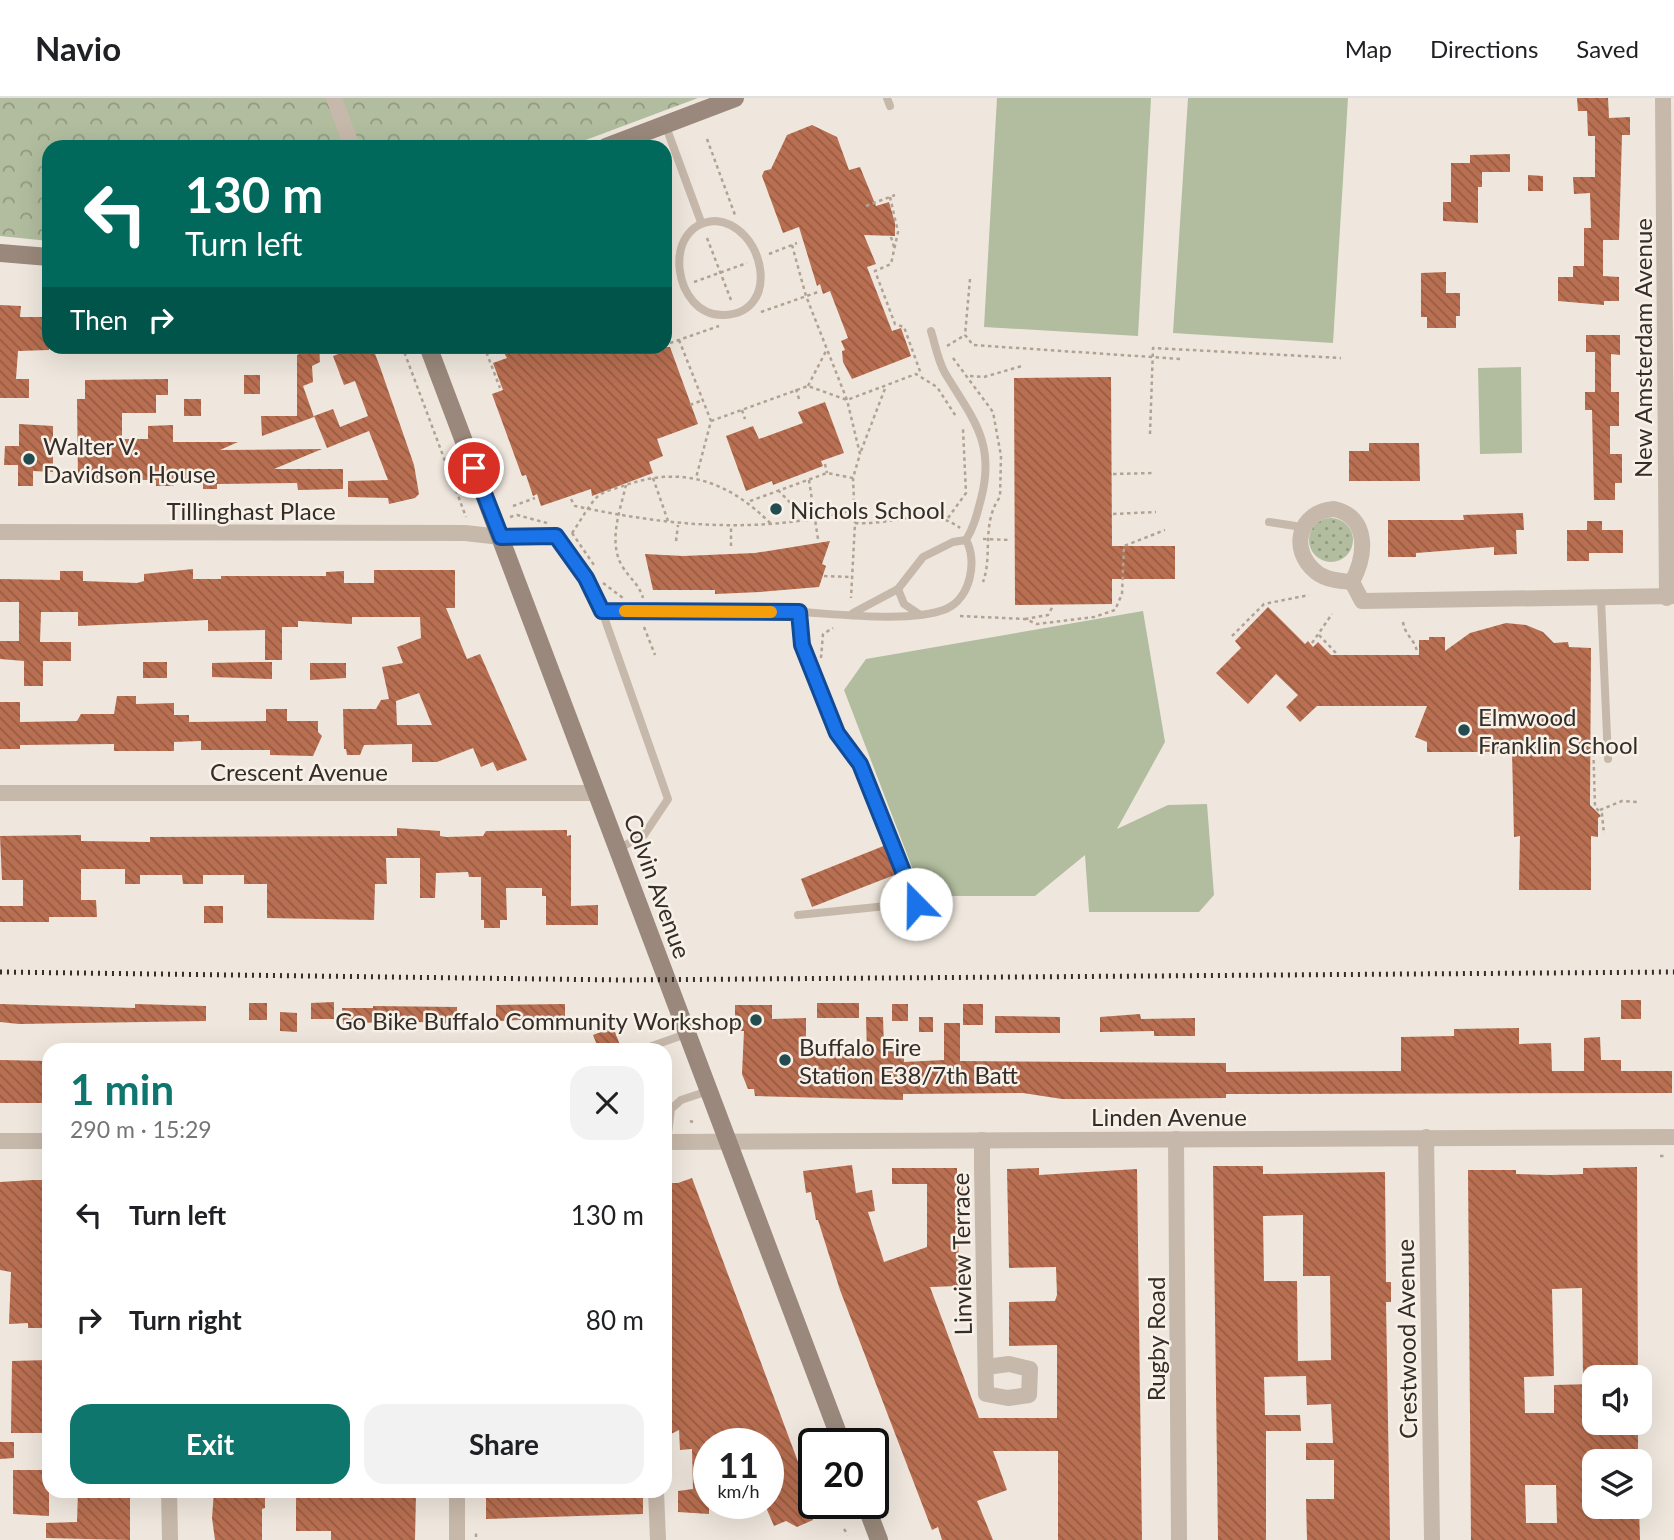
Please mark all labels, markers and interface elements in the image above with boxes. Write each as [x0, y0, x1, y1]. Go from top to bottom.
text: Navio [35, 28, 121, 68]
text: Map [1345, 34, 1392, 63]
text: Directions [1430, 34, 1538, 63]
text: Saved [1576, 34, 1639, 63]
text: 130 m [185, 165, 323, 223]
icon: left [70, 168, 161, 259]
street label: New Amsterdam Avenue [1628, 218, 1657, 478]
text: Turn left [185, 224, 302, 263]
icon: right [142, 301, 180, 339]
text: Then [70, 304, 128, 336]
place label: Walter V. Davidson House [43, 431, 216, 488]
pin [444, 438, 504, 498]
icon: arrive [455, 449, 493, 487]
marker: Walter V. Davidson House [21, 451, 37, 467]
place label: Nichols School [790, 495, 945, 524]
street label: Tillinghast Place [166, 496, 336, 525]
marker: Nichols School [768, 501, 784, 517]
place label: Elmwood Franklin School [1478, 702, 1638, 759]
marker: Elmwood Franklin School [1456, 722, 1472, 738]
street label: Crescent Avenue [210, 757, 388, 786]
street label: Colvin Avenue [618, 810, 698, 962]
position arrow [879, 867, 953, 941]
place label: Go Bike Buffalo Community Workshop [335, 1006, 742, 1035]
marker: Go Bike Buffalo Community Workshop [748, 1012, 764, 1028]
place label: Buffalo Fire Station E38/7th Batt [799, 1032, 1018, 1089]
marker: Buffalo Fire Station E38/7th Batt [777, 1052, 793, 1068]
text: 1 min [70, 1064, 174, 1114]
button: close [570, 1066, 644, 1140]
street label: Linden Avenue [1091, 1102, 1247, 1131]
text: 290 m · 15:29 [70, 1115, 212, 1143]
street label: Linview Terrace [945, 1172, 977, 1336]
icon: left [70, 1196, 108, 1234]
text: Turn left [129, 1199, 226, 1231]
text: 130 m [571, 1199, 644, 1231]
street label: Crestwood Avenue [1390, 1239, 1422, 1439]
street label: Rugby Road [1141, 1277, 1170, 1401]
icon: right [70, 1301, 108, 1339]
text: Turn right [129, 1304, 242, 1336]
text: 80 m [586, 1304, 644, 1336]
map controls [1582, 1365, 1652, 1519]
button: sound [1582, 1365, 1652, 1435]
button: Exit [70, 1404, 350, 1484]
button: Share [364, 1404, 644, 1484]
speed limit sign: 20 [798, 1428, 889, 1519]
text: 11 [718, 1443, 759, 1485]
button: layers [1582, 1449, 1652, 1519]
text: km/h [717, 1480, 760, 1502]

